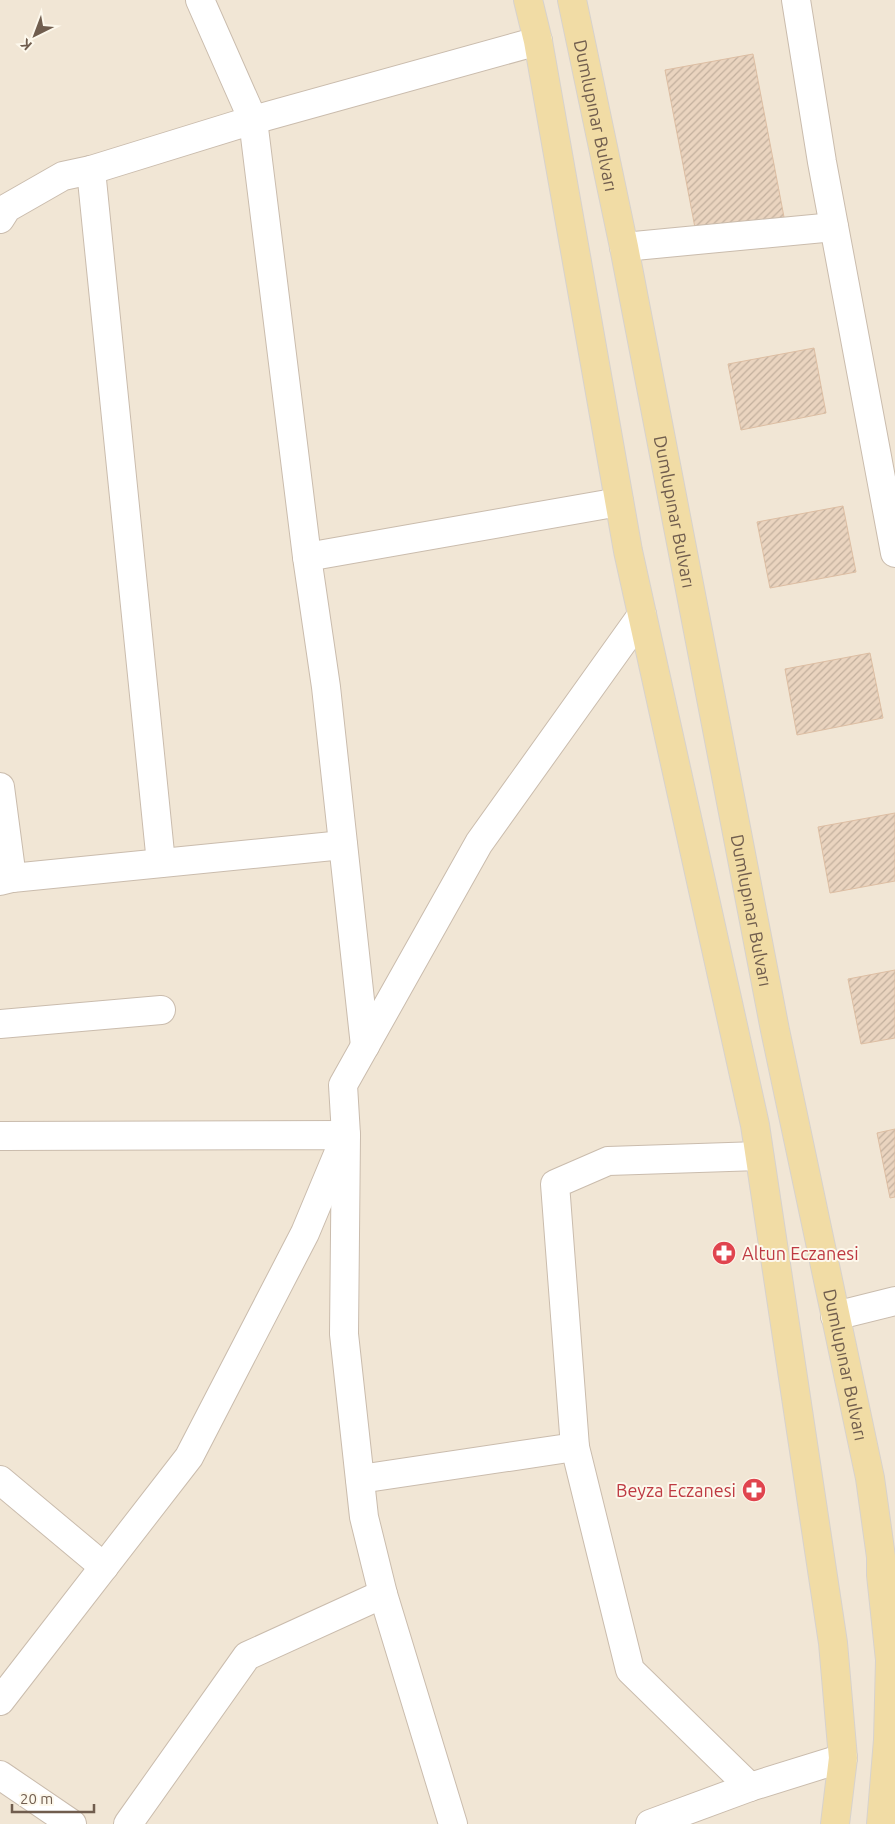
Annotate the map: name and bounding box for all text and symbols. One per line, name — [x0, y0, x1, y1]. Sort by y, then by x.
north arrow — [10, 10, 60, 60]
text: K — [17, 35, 35, 54]
street label: Dumlupınar Bulvarı — [571, 38, 622, 193]
street label: Dumlupınar Bulvarı — [651, 434, 700, 590]
street label: Dumlupınar Bulvarı — [727, 833, 776, 988]
pharmacy icon: Altun Eczanesi — [711, 1240, 737, 1266]
place label: Altun Eczanesi — [742, 1243, 859, 1263]
street label: Dumlupınar Bulvarı — [820, 1287, 872, 1442]
pharmacy icon: Beyza Eczanesi — [741, 1477, 767, 1503]
place label: Beyza Eczanesi — [616, 1480, 736, 1500]
scale bar — [12, 1782, 95, 1814]
text: 20 m — [20, 1790, 53, 1807]

